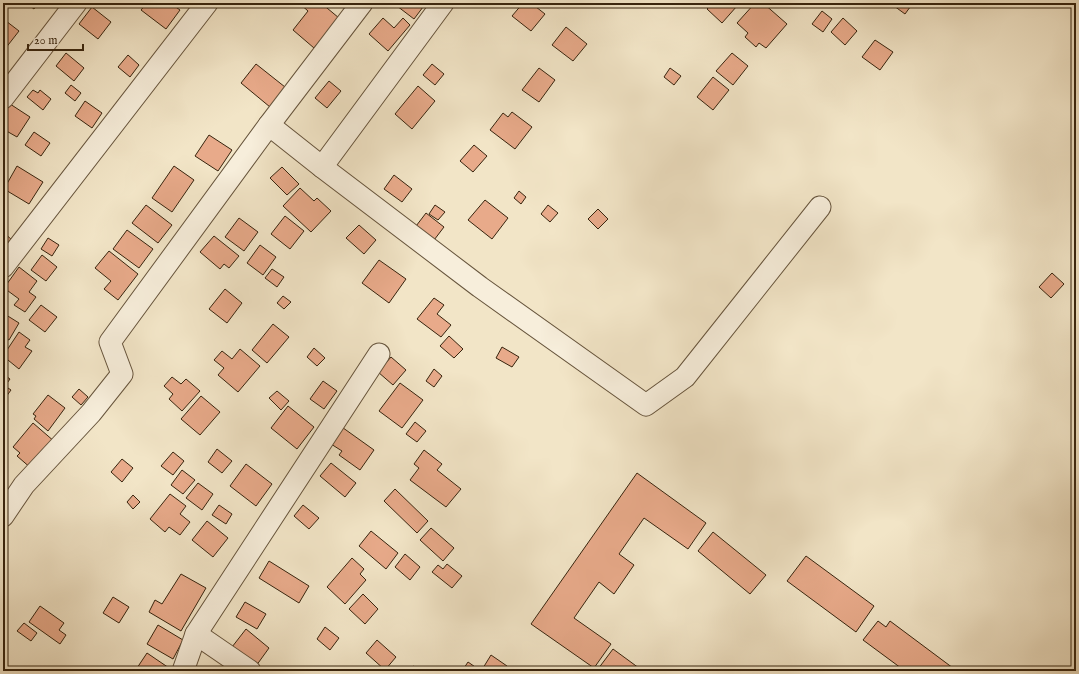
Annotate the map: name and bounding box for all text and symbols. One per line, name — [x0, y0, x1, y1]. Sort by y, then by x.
scale bar — [28, 26, 83, 52]
text: 20 m — [34, 33, 57, 48]

